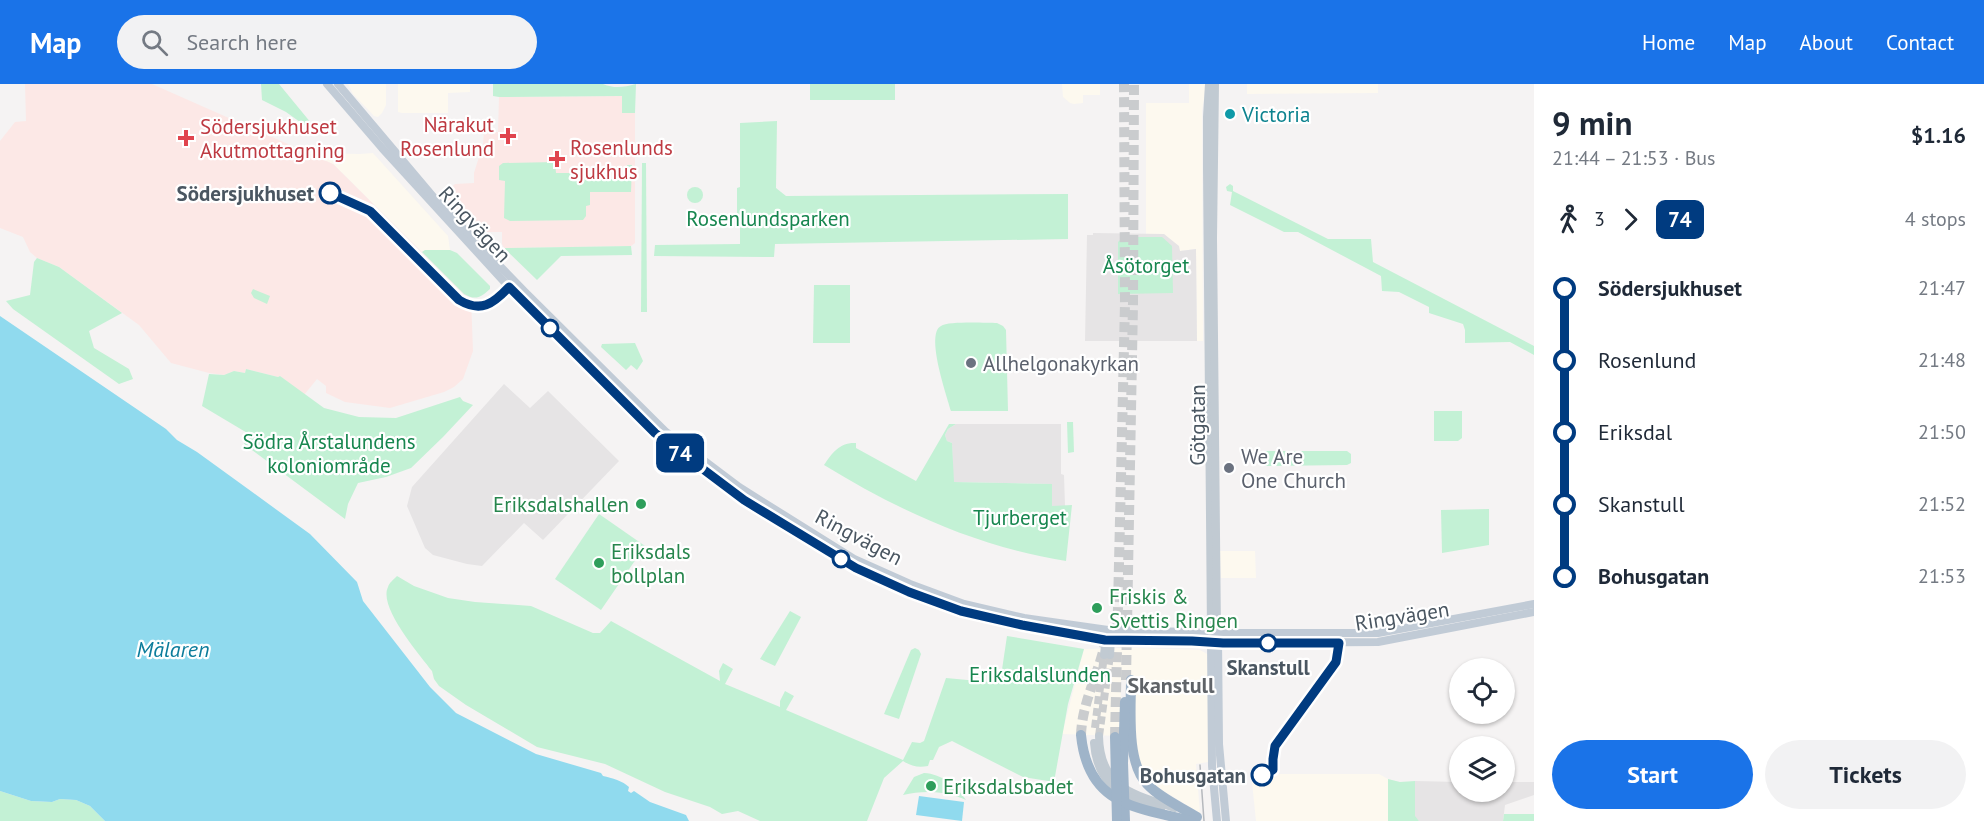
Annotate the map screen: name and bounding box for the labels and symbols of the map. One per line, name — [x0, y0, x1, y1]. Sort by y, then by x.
place label: Victoria — [1241, 101, 1310, 128]
marker: Victoria — [1223, 107, 1237, 121]
place label: Närakut Rosenlund — [400, 111, 494, 162]
place label: Södersjukhuset Akutmottagning — [200, 113, 345, 164]
marker: Närakut Rosenlund — [499, 127, 517, 145]
marker: Södersjukhuset Akutmottagning — [177, 129, 195, 147]
place label: Rosenlunds sjukhus — [570, 134, 673, 185]
marker: Rosenlunds sjukhus — [548, 150, 566, 168]
place label: Södersjukhuset — [177, 180, 315, 207]
street label: Ringvägen — [433, 180, 517, 268]
marker: Södersjukhuset — [319, 182, 341, 204]
park label: Rosenlundsparken — [686, 205, 850, 232]
park label: Åsötorget — [1103, 252, 1189, 279]
unlabelled marker — [541, 319, 559, 337]
place label: Allhelgonakyrkan — [983, 350, 1139, 377]
marker: Allhelgonakyrkan — [964, 356, 978, 370]
street label: Götgatan — [1184, 384, 1211, 466]
park label: Södra Årstalundens koloniområde — [242, 428, 416, 479]
line badge: 74 — [653, 434, 707, 472]
place label: We Are One Church — [1241, 443, 1346, 494]
marker: We Are One Church — [1222, 461, 1236, 475]
place label: Eriksdalshallen — [493, 491, 629, 518]
marker: Eriksdalshallen — [634, 497, 648, 511]
street label: Ringvägen — [811, 503, 907, 571]
park label: Tjurberget — [973, 504, 1067, 531]
place label: Eriksdals bollplan — [611, 538, 691, 589]
unlabelled marker — [832, 550, 850, 568]
marker: Eriksdals bollplan — [592, 556, 606, 570]
place label: Friskis & Svettis Ringen — [1109, 583, 1238, 634]
street label: Ringvägen — [1353, 595, 1451, 637]
marker: Friskis & Svettis Ringen — [1090, 601, 1104, 615]
marker: Skanstull — [1259, 634, 1277, 652]
water label: Mälaren — [137, 635, 209, 663]
place label: Skanstull — [1226, 654, 1310, 681]
park label: Eriksdalslunden — [969, 661, 1111, 688]
district label: Skanstull — [1127, 671, 1215, 699]
place label: Bohusgatan — [1140, 762, 1246, 789]
marker: Bohusgatan — [1251, 764, 1273, 786]
place label: Eriksdalsbadet — [943, 773, 1073, 800]
marker: Eriksdalsbadet — [924, 779, 938, 793]

